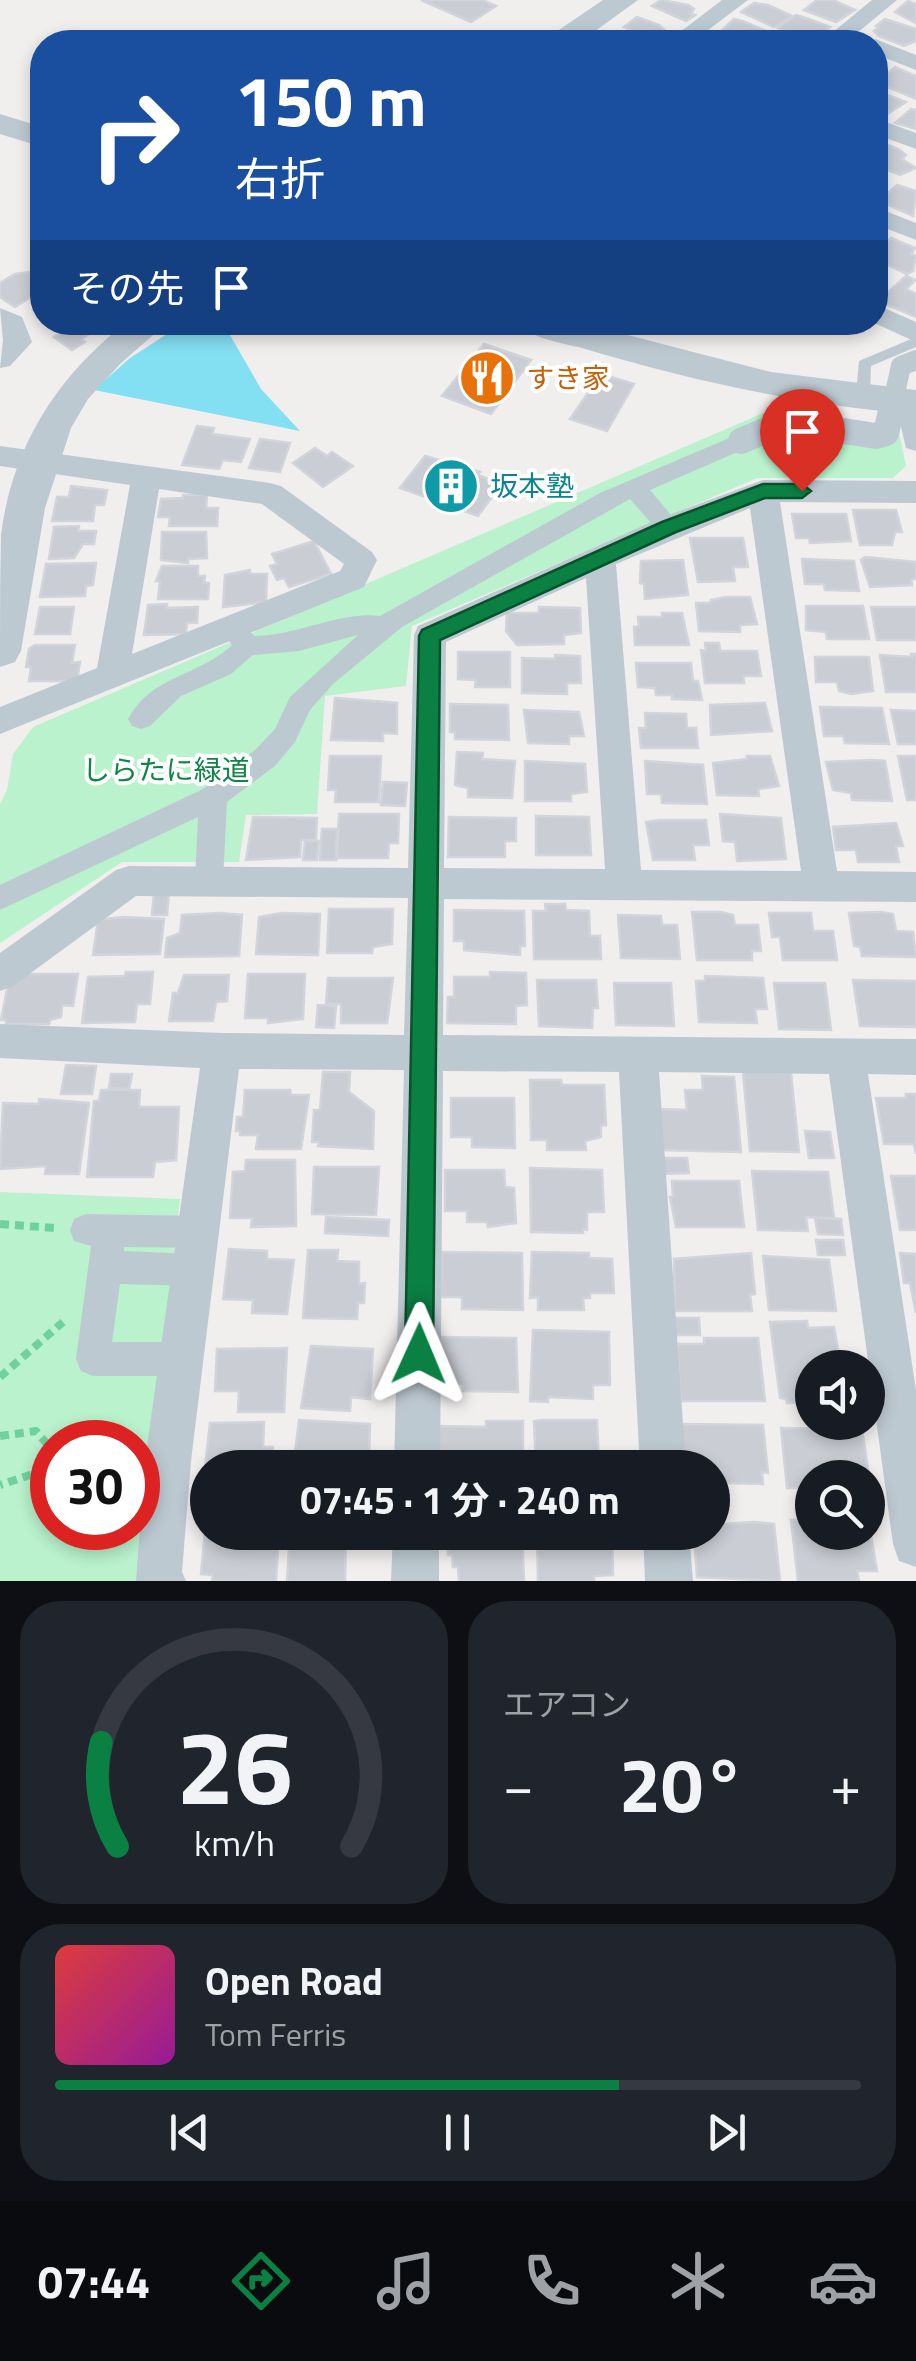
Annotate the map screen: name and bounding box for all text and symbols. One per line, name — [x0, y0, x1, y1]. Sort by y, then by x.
text: 150 m — [235, 47, 427, 153]
icon: right — [70, 70, 200, 200]
text: 右折 — [235, 144, 325, 212]
text: その先 — [70, 259, 184, 317]
icon: arrive — [204, 260, 259, 315]
restaurant icon: すき家 — [457, 348, 517, 408]
place label: すき家 — [526, 356, 610, 399]
pin — [760, 389, 845, 492]
icon: arrive — [775, 404, 830, 459]
building icon: 坂本塾 — [421, 456, 481, 516]
place label: 坂本塾 — [490, 464, 574, 507]
park label: しらたに緑道 — [82, 748, 250, 791]
position arrow — [367, 1302, 471, 1406]
map controls — [795, 1350, 885, 1550]
button: sound — [795, 1350, 885, 1440]
speed limit sign: 30 — [30, 1420, 160, 1550]
button: search — [795, 1460, 885, 1550]
text: 07:45 · 1 分 · 240 m — [300, 1471, 620, 1529]
text: エアコン — [503, 1680, 631, 1728]
text: 26 — [176, 1686, 292, 1844]
text: 20° — [619, 1727, 745, 1841]
text: − — [503, 1743, 534, 1826]
text: + — [830, 1743, 861, 1826]
text: km/h — [194, 1815, 274, 1870]
text: Open Road — [205, 1952, 383, 2010]
text: Tom Ferris — [205, 2010, 346, 2058]
icon: previous — [162, 2105, 217, 2160]
icon: pause — [430, 2105, 485, 2160]
icon: next — [699, 2105, 754, 2160]
icon: directions — [226, 2246, 296, 2316]
icon: music — [371, 2246, 441, 2316]
icon: phone — [517, 2246, 587, 2316]
icon: climate — [663, 2246, 733, 2316]
icon: car — [808, 2246, 878, 2316]
text: 07:44 — [38, 2247, 150, 2315]

